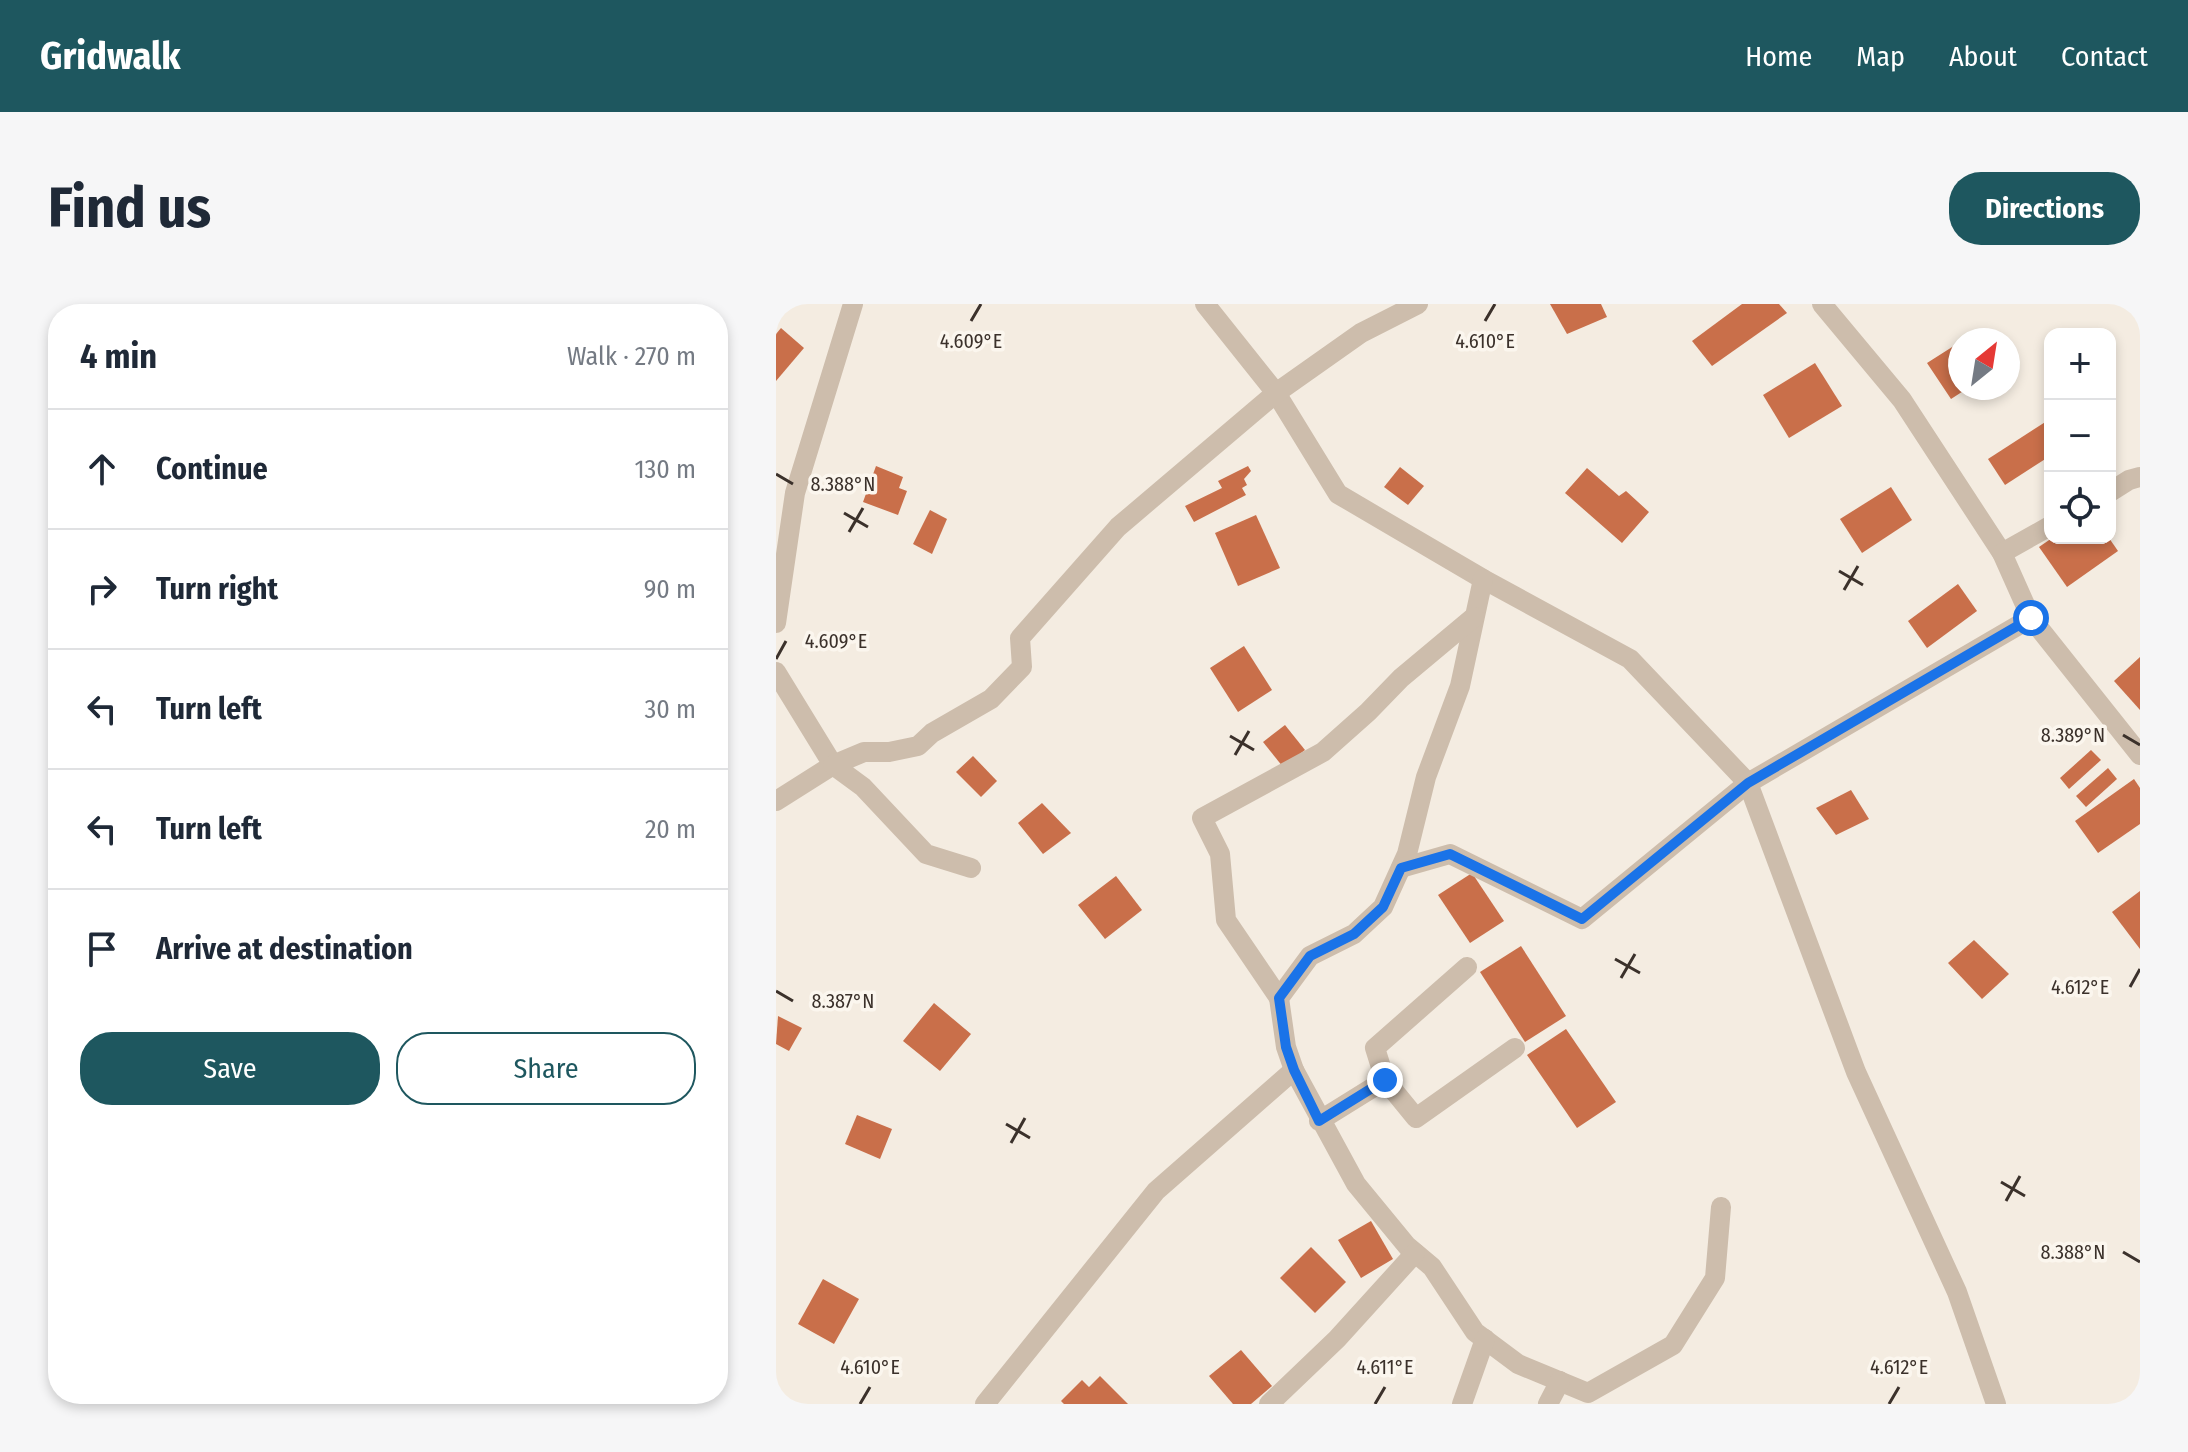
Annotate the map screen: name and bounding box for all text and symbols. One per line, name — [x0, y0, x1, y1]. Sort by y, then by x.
text: Gridwalk — [40, 33, 181, 79]
text: Home — [1745, 40, 1812, 73]
text: Map — [1856, 40, 1905, 73]
text: About — [1949, 40, 2017, 73]
text: Contact — [2061, 40, 2148, 73]
button: Directions — [1949, 172, 2140, 245]
text: Find us — [48, 175, 211, 242]
north arrow — [1948, 328, 2020, 400]
map controls — [2044, 328, 2116, 544]
button: + — [2044, 328, 2116, 400]
text: 4.609°E — [940, 329, 1002, 353]
text: 4.610°E — [1455, 329, 1515, 353]
text: 4 min — [80, 336, 157, 377]
text: Walk · 270 m — [567, 341, 696, 372]
button: − — [2044, 400, 2116, 472]
icon: ahead — [80, 447, 124, 491]
text: Continue — [156, 451, 268, 487]
text: 130 m — [634, 454, 696, 485]
text: 8.388°N — [811, 472, 875, 496]
button: locate — [2044, 472, 2116, 544]
icon: right — [80, 567, 124, 611]
text: Turn right — [156, 571, 278, 607]
text: 90 m — [644, 574, 696, 605]
route start — [2013, 600, 2049, 636]
text: 4.609°E — [805, 629, 867, 653]
icon: left — [80, 687, 124, 731]
text: Turn left — [156, 691, 262, 727]
text: 30 m — [645, 694, 696, 725]
text: 8.389°N — [2041, 723, 2105, 747]
icon: left — [80, 807, 124, 851]
text: Turn left — [156, 811, 262, 847]
text: 20 m — [645, 814, 696, 845]
icon: arrive — [80, 927, 124, 971]
text: Arrive at destination — [156, 931, 413, 967]
text: 4.612°E — [2051, 975, 2109, 999]
text: 8.387°N — [812, 989, 875, 1013]
button: Save — [80, 1032, 380, 1105]
button: Share — [396, 1032, 696, 1105]
route end — [1367, 1062, 1403, 1098]
text: 8.388°N — [2041, 1240, 2105, 1264]
text: 4.610°E — [840, 1355, 900, 1379]
text: 4.611°E — [1357, 1355, 1413, 1379]
text: 4.612°E — [1870, 1355, 1928, 1379]

